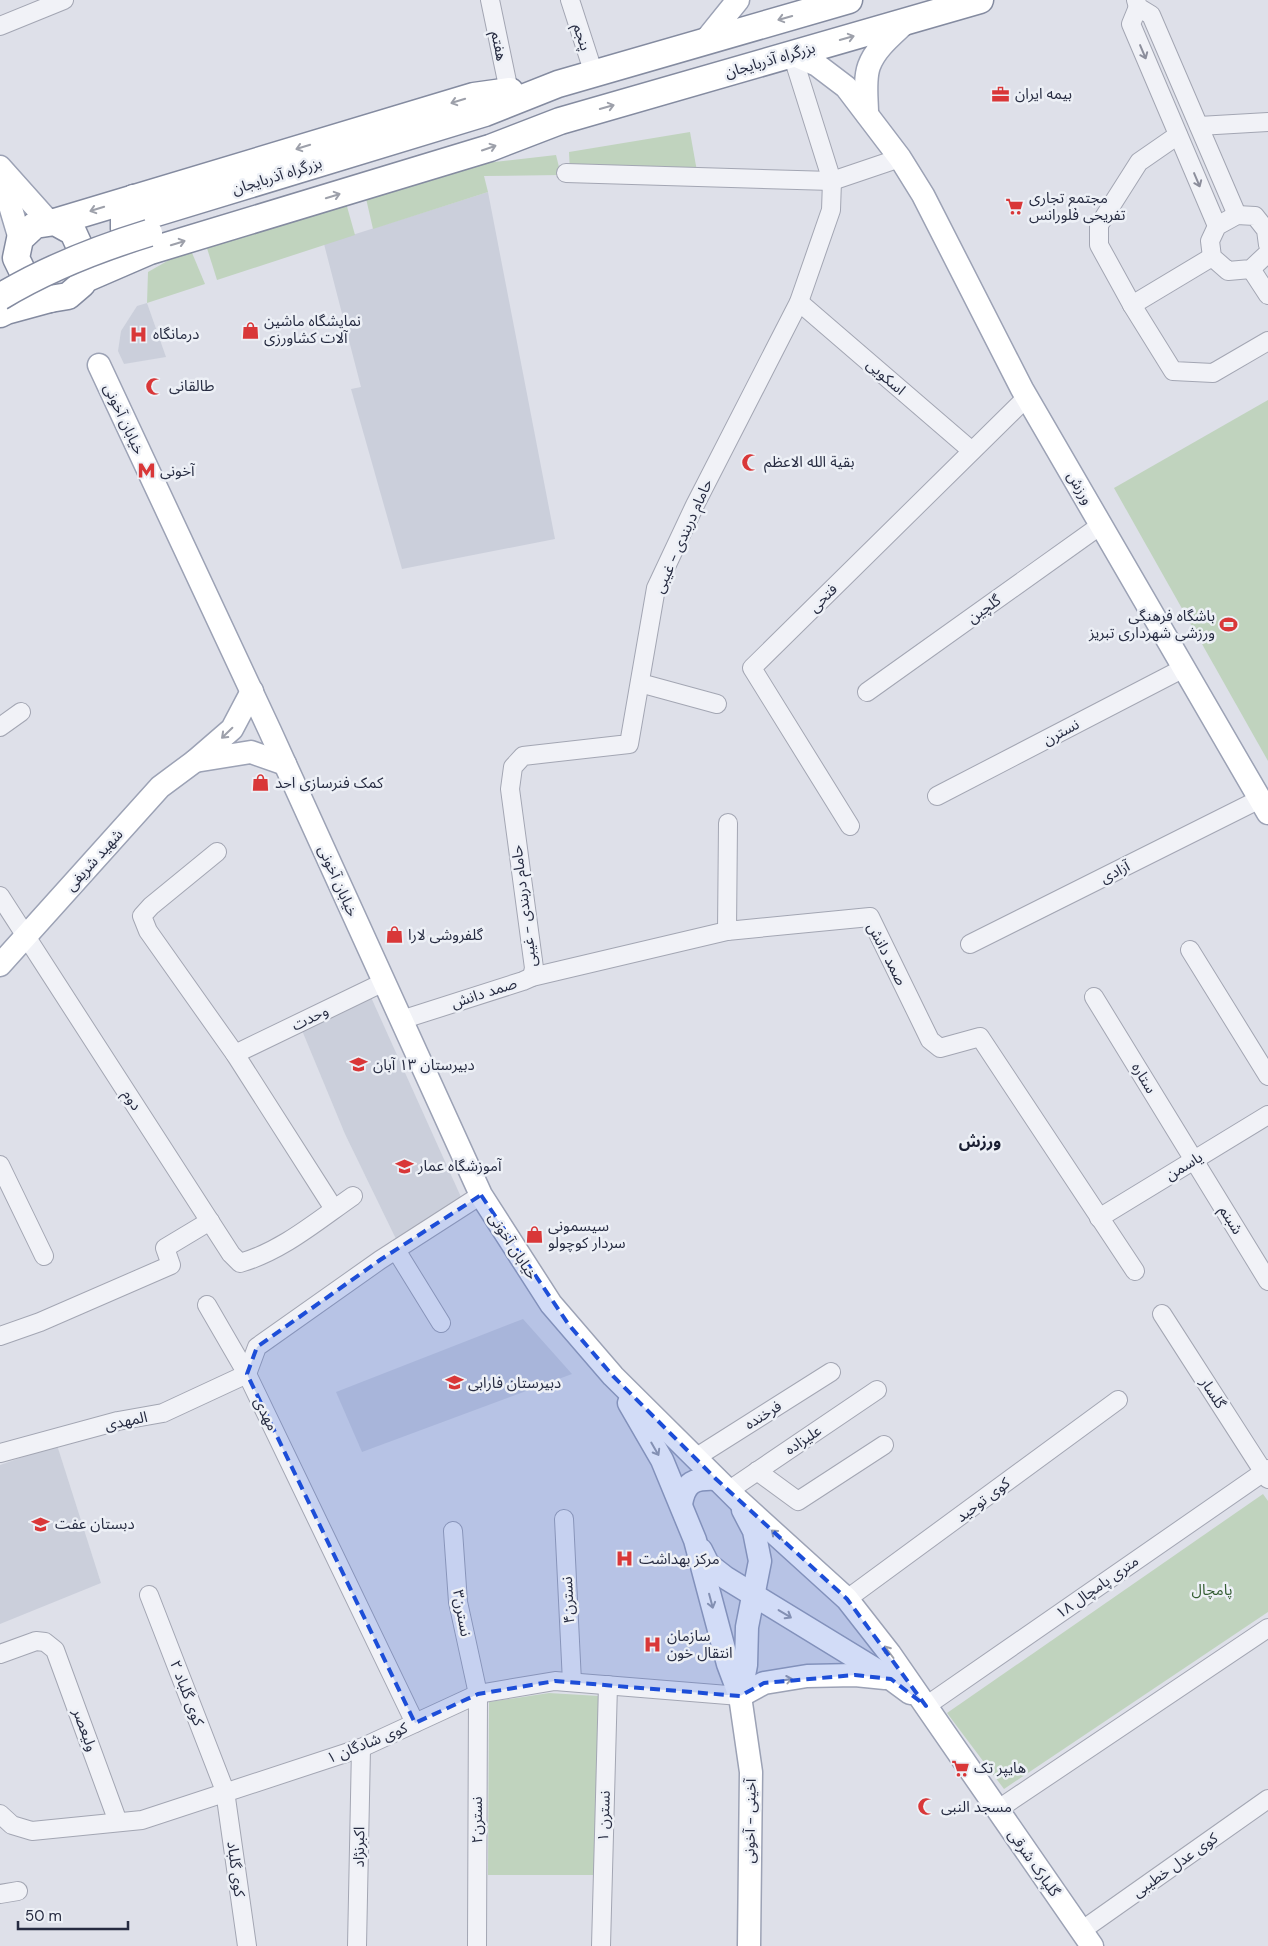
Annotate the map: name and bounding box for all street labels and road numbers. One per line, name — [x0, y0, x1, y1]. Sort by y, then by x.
street label: پنجم — [567, 21, 596, 54]
street label: هفتم — [485, 29, 512, 63]
street label: بزرگراه آذربایجان — [723, 38, 817, 82]
street label: بزرگراه آذربایجان — [230, 153, 324, 199]
street label: اسکویی — [862, 355, 910, 399]
street label: خیابان آخونی — [99, 380, 149, 458]
street label: ورزش — [1062, 468, 1098, 508]
street label: حامام دربندی - غیبی — [649, 476, 718, 597]
street label: فتحی — [804, 579, 842, 617]
street label: گلچین — [963, 590, 1005, 628]
street label: نسترن — [1039, 714, 1083, 750]
street label: شهید شریفی — [61, 824, 127, 895]
street label: خیابان آخونی — [313, 842, 363, 920]
street label: حامام دربندی - غیبی — [507, 844, 542, 968]
street label: آزادی — [1097, 856, 1134, 888]
street label: صمد دانش — [863, 919, 911, 989]
street label: صمد دانش — [449, 973, 519, 1013]
street label: وحدت — [288, 1001, 332, 1035]
street label: ستاره — [1127, 1059, 1161, 1097]
street label: دوم — [117, 1086, 146, 1115]
street label: یاسمن — [1162, 1147, 1206, 1185]
street label: شبنم — [1214, 1202, 1248, 1239]
street label: خیابان آخونی — [484, 1209, 542, 1283]
street label: گلسار — [1195, 1373, 1231, 1413]
street label: مهدی — [249, 1394, 283, 1434]
street label: فرخنده — [741, 1396, 786, 1434]
street label: المهدی — [103, 1407, 149, 1435]
street label: علیزاده — [781, 1420, 826, 1459]
street label: کوی توحید — [952, 1473, 1015, 1527]
street label: ۱۸ متری پامچال — [1052, 1551, 1143, 1623]
street label: نسترن۴ — [557, 1576, 579, 1624]
street label: نسترن۳ — [448, 1588, 476, 1638]
street label: کوی گلباد ۲ — [165, 1657, 209, 1729]
street label: ولیعصر — [68, 1705, 102, 1754]
street label: کوی شادگان ۱ — [324, 1717, 411, 1768]
street label: آخینی - آخونی — [739, 1778, 761, 1864]
street label: نسترن ۱ — [593, 1790, 615, 1842]
street label: نسترن۲ — [467, 1796, 487, 1844]
street label: گلپارک شرقی — [1003, 1825, 1065, 1901]
street label: اکبرنژاد — [349, 1826, 369, 1868]
street label: کوی عدل خطیبی — [1128, 1828, 1222, 1902]
street label: کوی گلباد — [222, 1840, 250, 1899]

